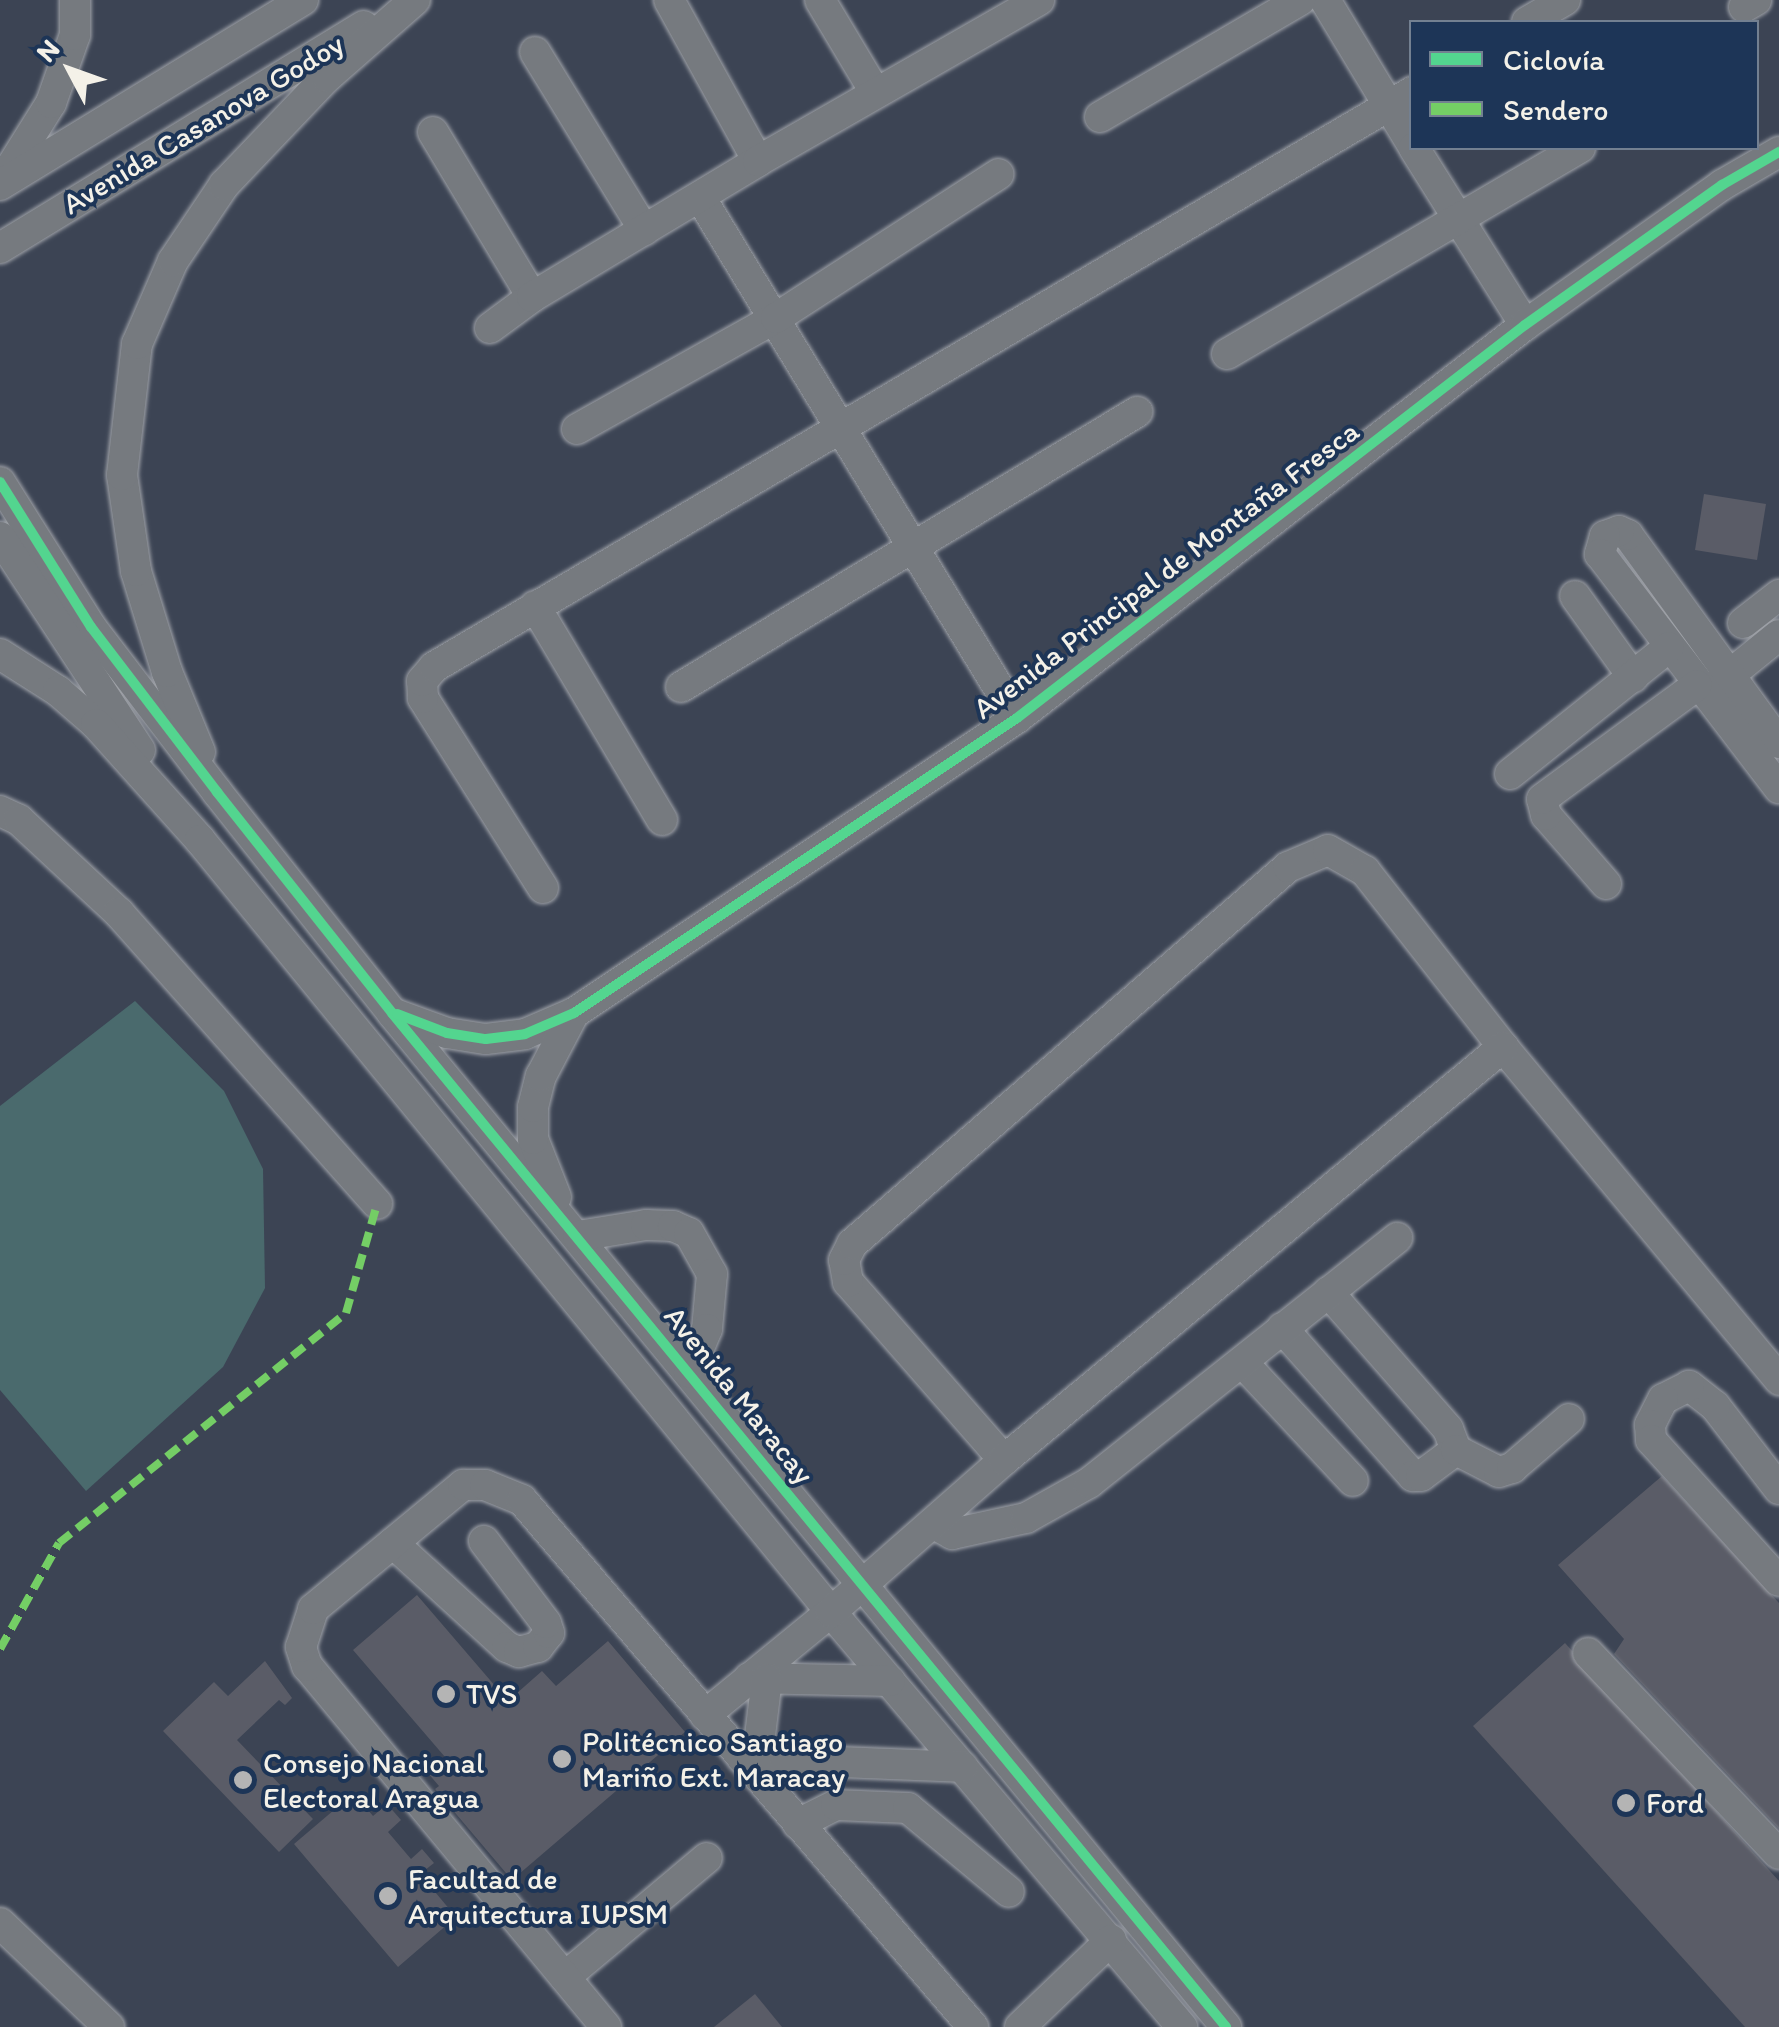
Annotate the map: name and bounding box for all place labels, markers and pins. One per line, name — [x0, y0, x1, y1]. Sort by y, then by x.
place label: TVS — [466, 1676, 517, 1712]
marker: TVS — [435, 1683, 457, 1705]
place label: Politécnico Santiago Mariño Ext. Maracay — [582, 1724, 845, 1794]
place label: Consejo Nacional Electoral Aragua — [263, 1745, 485, 1816]
marker: Politécnico Santiago Mariño Ext. Maracay — [551, 1748, 573, 1770]
marker: Consejo Nacional Electoral Aragua — [232, 1769, 254, 1791]
place label: Ford — [1646, 1785, 1704, 1821]
marker: Ford — [1615, 1792, 1637, 1814]
place label: Facultad de Arquitectura IUPSM — [408, 1861, 668, 1932]
marker: Facultad de Arquitectura IUPSM — [377, 1885, 399, 1907]

